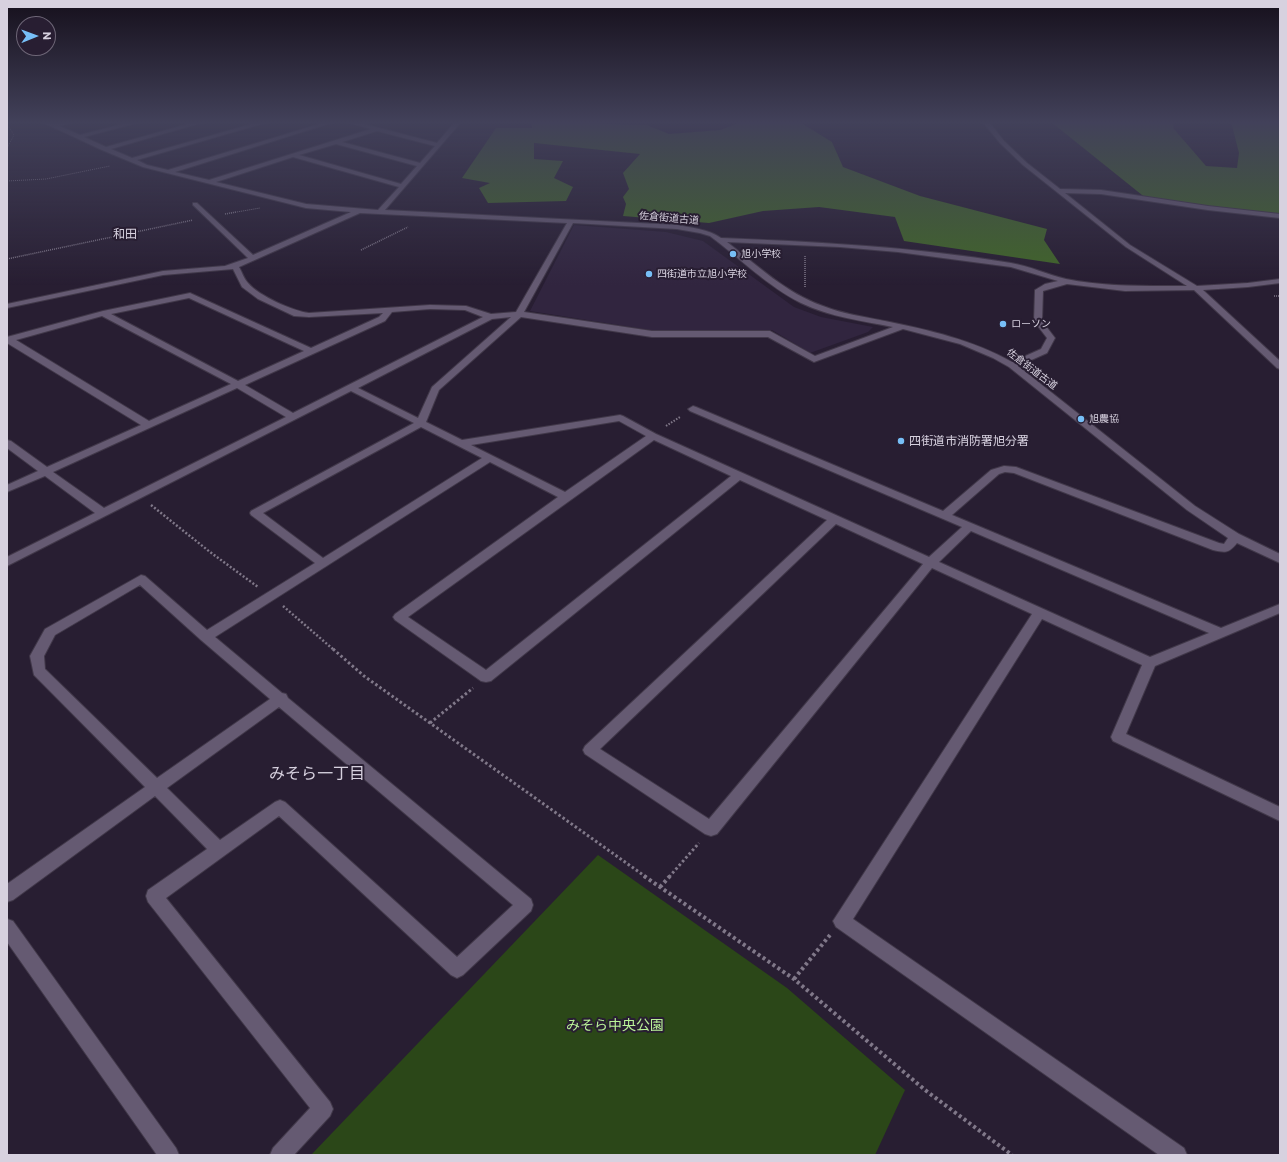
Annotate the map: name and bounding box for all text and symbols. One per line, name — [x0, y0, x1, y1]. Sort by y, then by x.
north arrow — [16, 16, 56, 56]
text: N — [41, 32, 54, 40]
street label: 佐倉街道古道 — [639, 209, 699, 227]
district label: 和田 — [113, 227, 137, 241]
place label: 旭小学校 — [741, 248, 781, 260]
marker: 旭小学校 — [728, 249, 738, 259]
place label: 四街道市立旭小学校 — [657, 268, 747, 280]
marker: 四街道市立旭小学校 — [644, 269, 654, 279]
place label: ローソン — [1011, 318, 1051, 330]
marker: ローソン — [998, 319, 1008, 329]
street label: 佐倉街道古道 — [1004, 346, 1060, 392]
place label: 旭農協 — [1089, 413, 1119, 425]
marker: 旭農協 — [1076, 414, 1086, 424]
place label: 四街道市消防署旭分署 — [909, 434, 1029, 448]
marker: 四街道市消防署旭分署 — [896, 436, 906, 446]
district label: みそら一丁目 — [269, 764, 365, 784]
park label: みそら中央公園 — [566, 1017, 664, 1033]

